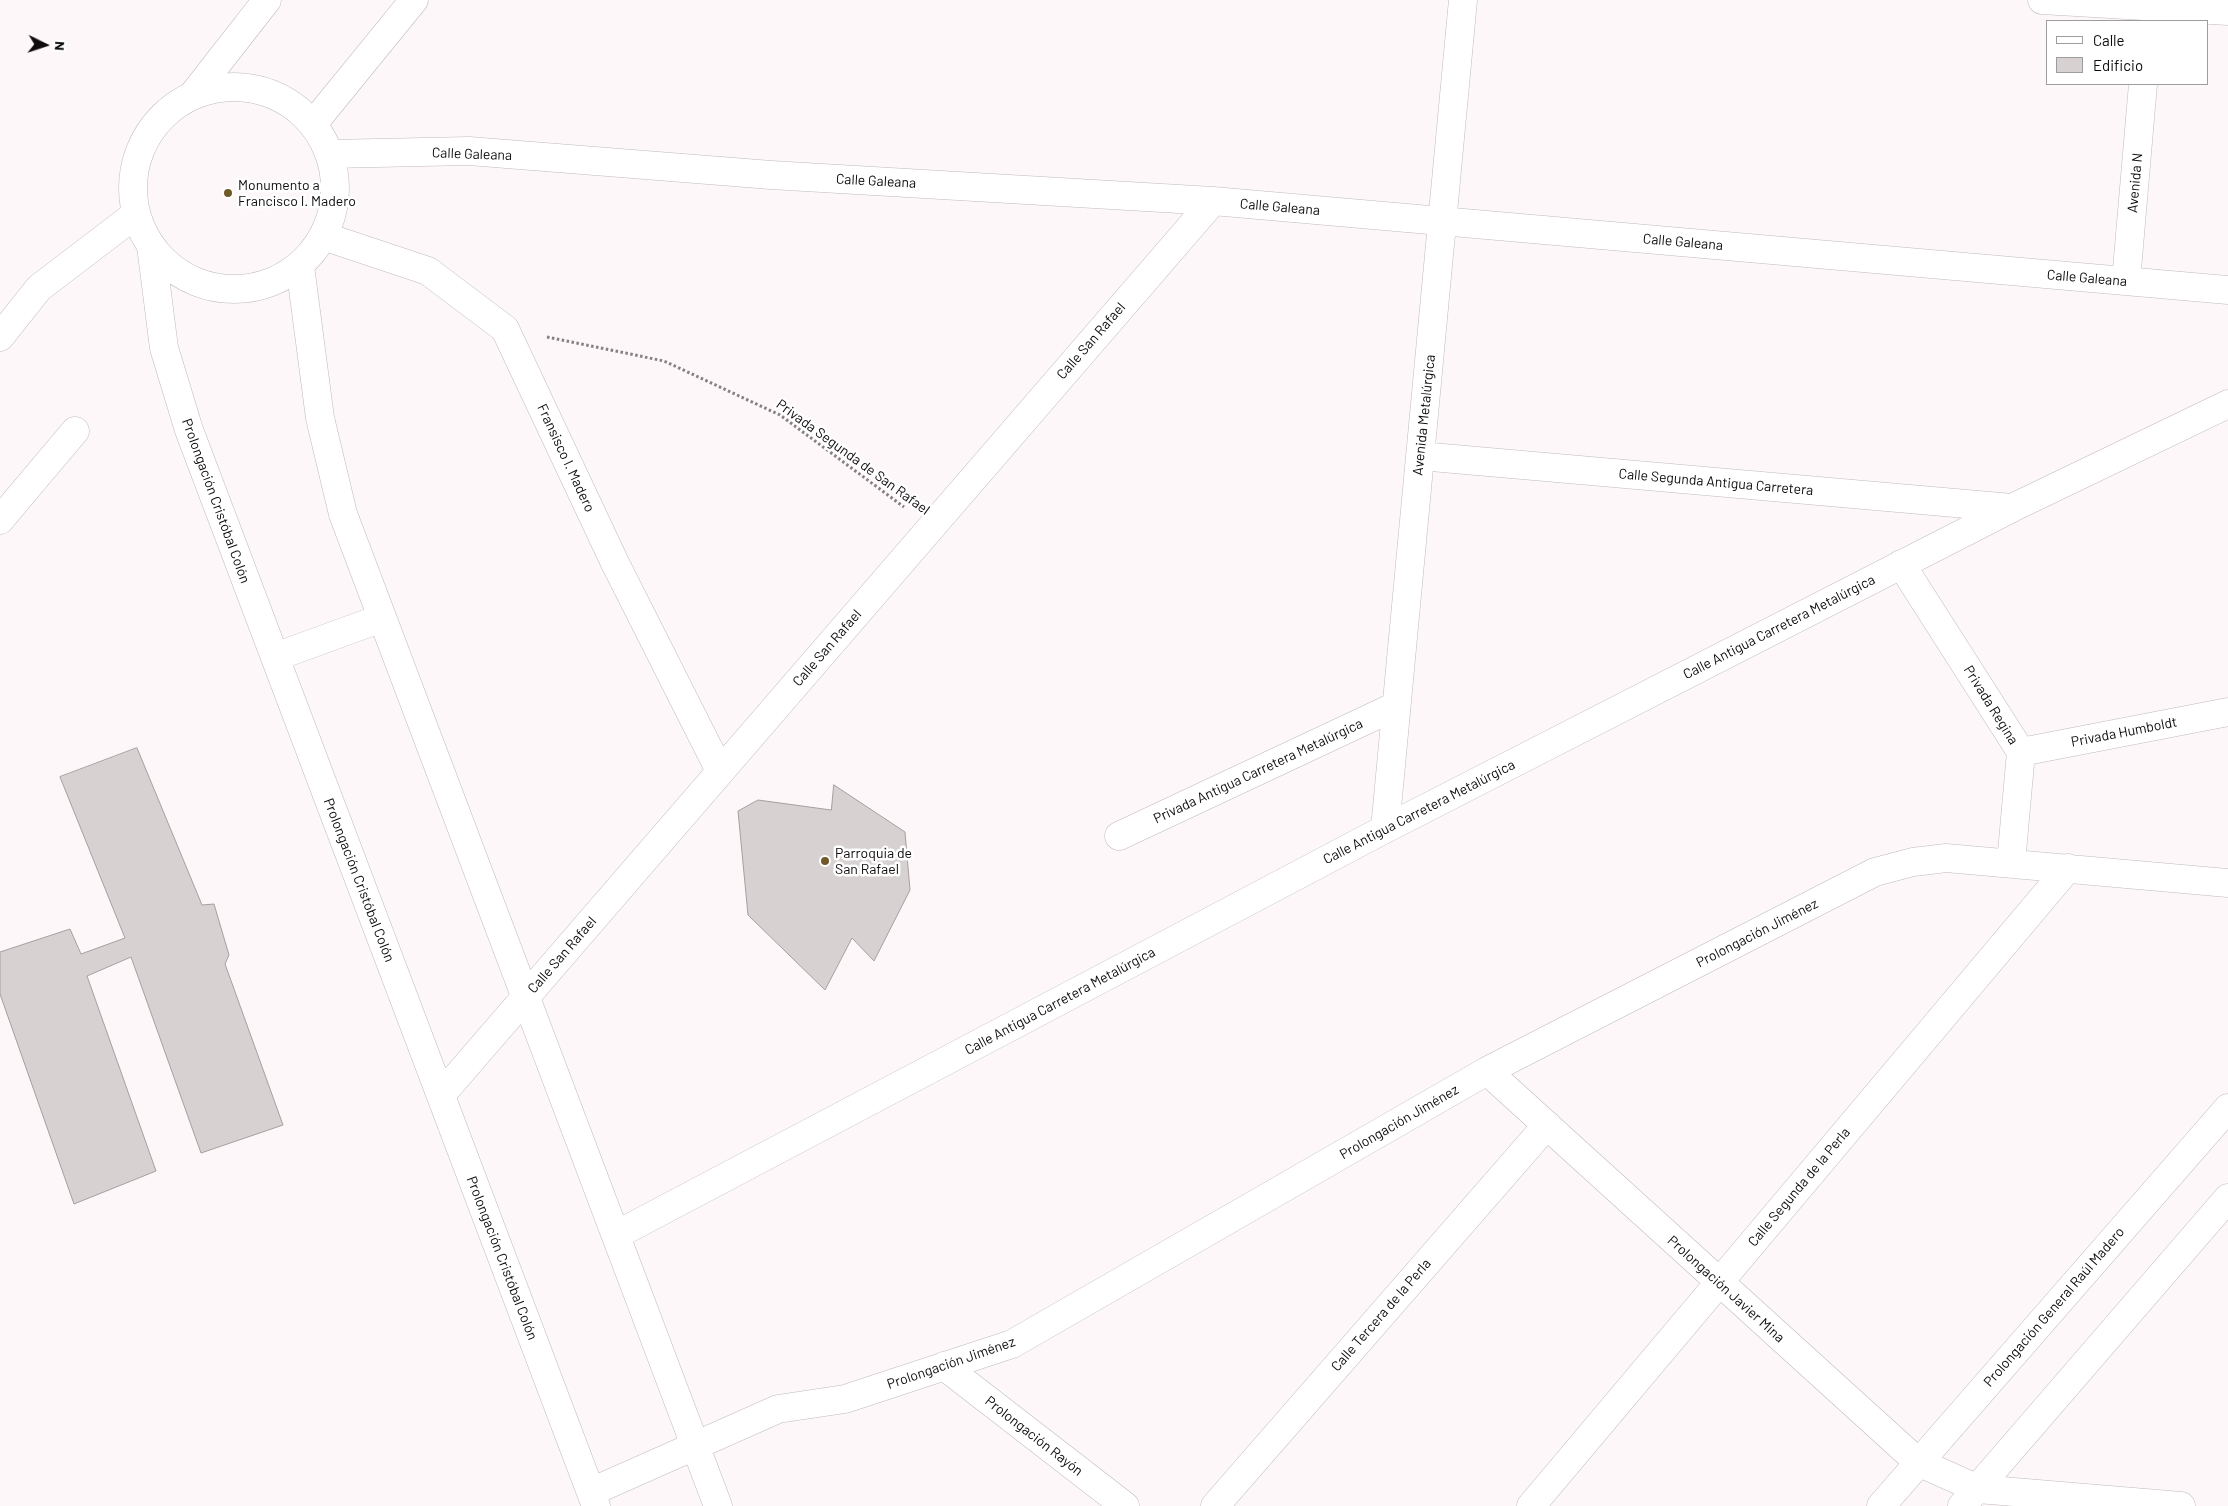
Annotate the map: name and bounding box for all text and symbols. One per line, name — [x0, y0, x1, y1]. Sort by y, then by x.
north arrow — [20, 20, 70, 70]
legend — [2046, 20, 2208, 85]
text: Calle — [2093, 31, 2125, 49]
text: N — [52, 41, 69, 51]
text: Edificio — [2093, 56, 2143, 74]
street label: Calle Galeana — [432, 144, 512, 164]
street label: Avenida N — [2124, 152, 2146, 214]
street label: Calle Galeana — [835, 171, 917, 191]
place label: Monumento a Francisco I. Madero — [238, 177, 356, 210]
marker: Monumento a Francisco I. Madero — [222, 187, 234, 199]
street label: Calle Galeana — [1239, 195, 1321, 219]
street label: Calle Galeana — [1642, 230, 1724, 254]
street label: Calle Galeana — [2046, 266, 2128, 290]
street label: Calle San Rafael — [1053, 299, 1129, 383]
street label: Avenida Metalúrgica — [1409, 354, 1439, 476]
street label: Privada Segunda de San Rafael — [773, 396, 933, 518]
street label: Fransisco I. Madero — [534, 401, 598, 515]
street label: Prolongación Cristóbal Colón — [178, 416, 254, 586]
street label: Calle Segunda Antigua Carretera — [1618, 465, 1814, 499]
street label: Calle Antigua Carretera Metalúrgica — [1680, 571, 1878, 683]
street label: Calle San Rafael — [789, 606, 865, 690]
street label: Privada Regina — [1960, 662, 2022, 748]
street label: Privada Humboldt — [2070, 713, 2178, 751]
street label: Privada Antigua Carretera Metalúrgica — [1151, 715, 1365, 827]
street label: Calle Antigua Carretera Metalúrgica — [1320, 756, 1518, 868]
street label: Prolongación Cristóbal Colón — [320, 796, 398, 964]
place label: Parroquia de San Rafael — [835, 845, 912, 878]
marker: Parroquia de San Rafael — [819, 855, 831, 867]
street label: Prolongación Jiménez — [1693, 895, 1821, 971]
street label: Calle San Rafael — [524, 913, 600, 997]
street label: Calle Antigua Carretera Metalúrgica — [962, 944, 1158, 1058]
street label: Prolongación Jiménez — [1337, 1081, 1461, 1163]
street label: Calle Segunda de la Perla — [1744, 1124, 1854, 1250]
street label: Prolongación Cristóbal Colón — [463, 1174, 541, 1342]
street label: Prolongación General Raúl Madero — [1980, 1224, 2128, 1390]
street label: Prolongación Javier Mina — [1664, 1232, 1788, 1346]
street label: Calle Tercera de la Perla — [1328, 1255, 1434, 1375]
street label: Prolongación Jiménez — [885, 1333, 1017, 1393]
street label: Prolongación Rayón — [982, 1393, 1086, 1479]

